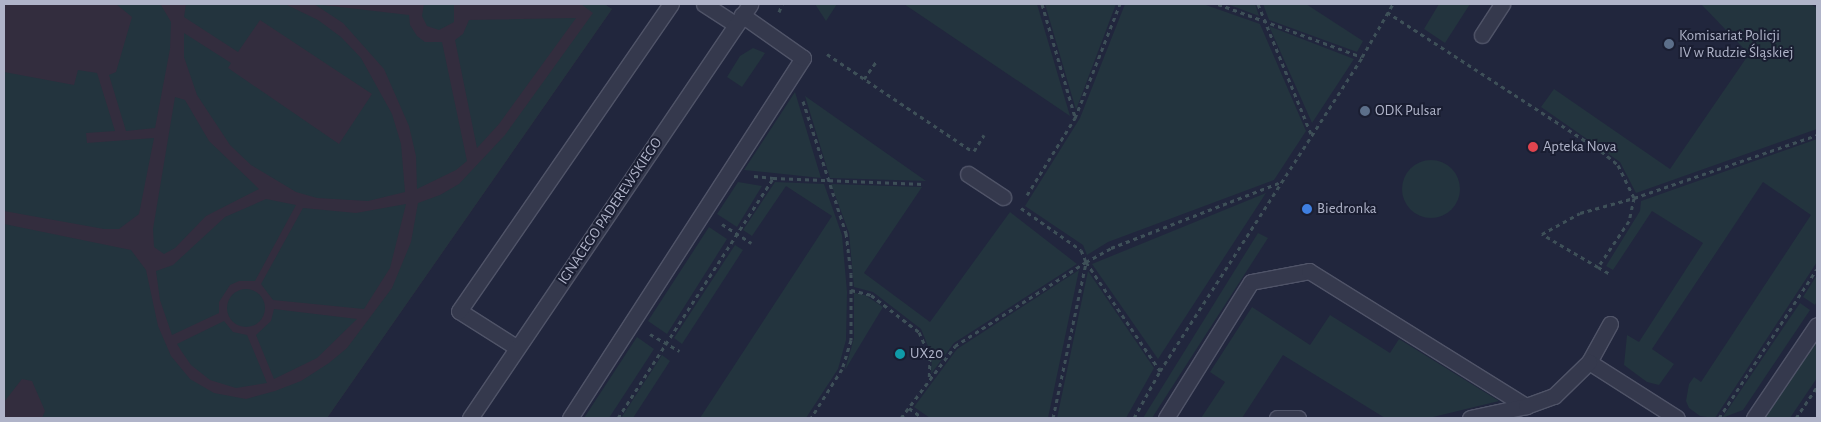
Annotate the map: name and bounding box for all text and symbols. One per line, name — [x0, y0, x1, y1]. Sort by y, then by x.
place label: Komisariat Policji IV w Rudzie Śląskiej — [1679, 26, 1793, 61]
marker: Komisariat Policji IV w Rudzie Śląskiej — [1663, 38, 1675, 50]
place label: ODK Pulsar — [1375, 102, 1441, 120]
marker: ODK Pulsar — [1359, 105, 1371, 117]
street label: IGNACEGO PADEREWSKIEGO — [554, 134, 666, 288]
place label: Apteka Nova — [1543, 138, 1617, 156]
marker: Apteka Nova — [1527, 141, 1539, 153]
place label: Biedronka — [1317, 200, 1377, 218]
marker: Biedronka — [1301, 203, 1313, 215]
place label: UX20 — [910, 345, 943, 363]
marker: UX20 — [894, 348, 906, 360]

